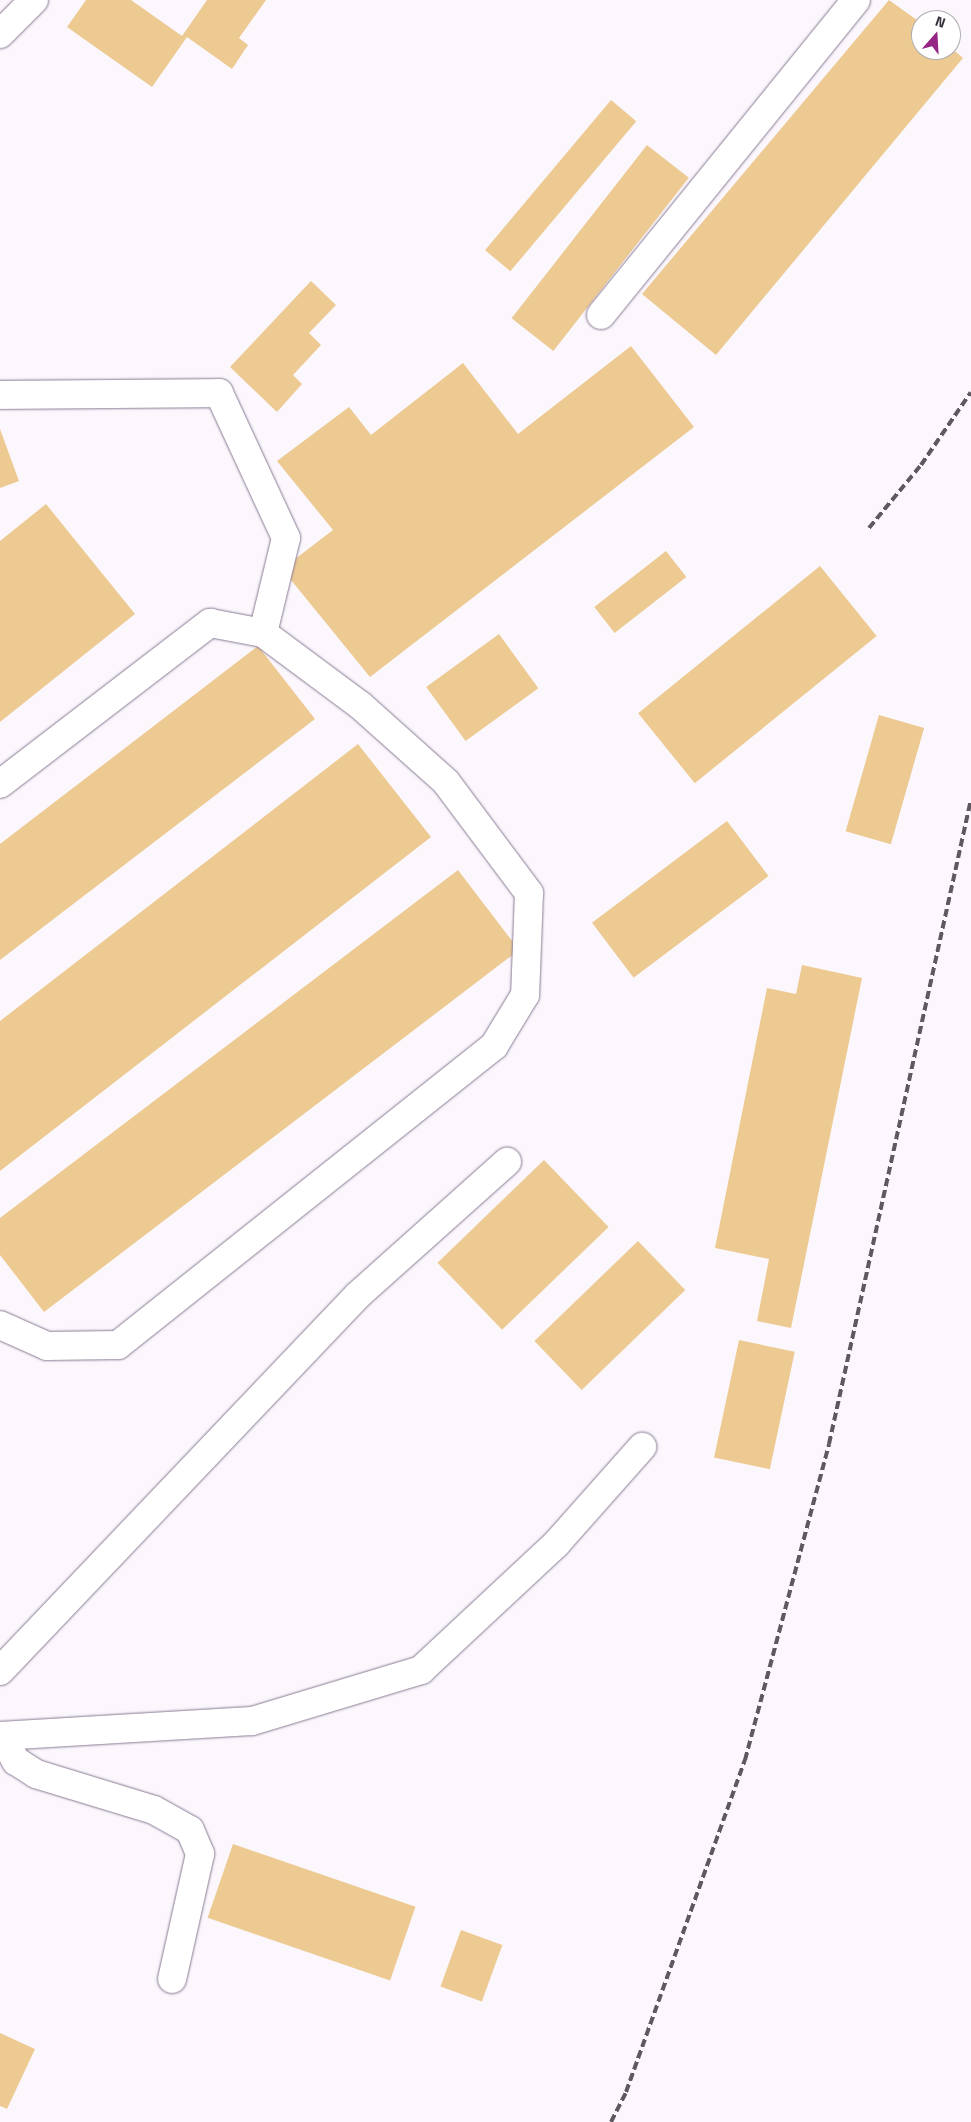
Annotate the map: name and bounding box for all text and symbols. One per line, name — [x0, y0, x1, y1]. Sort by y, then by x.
north arrow — [911, 10, 961, 60]
text: N — [933, 10, 949, 33]

